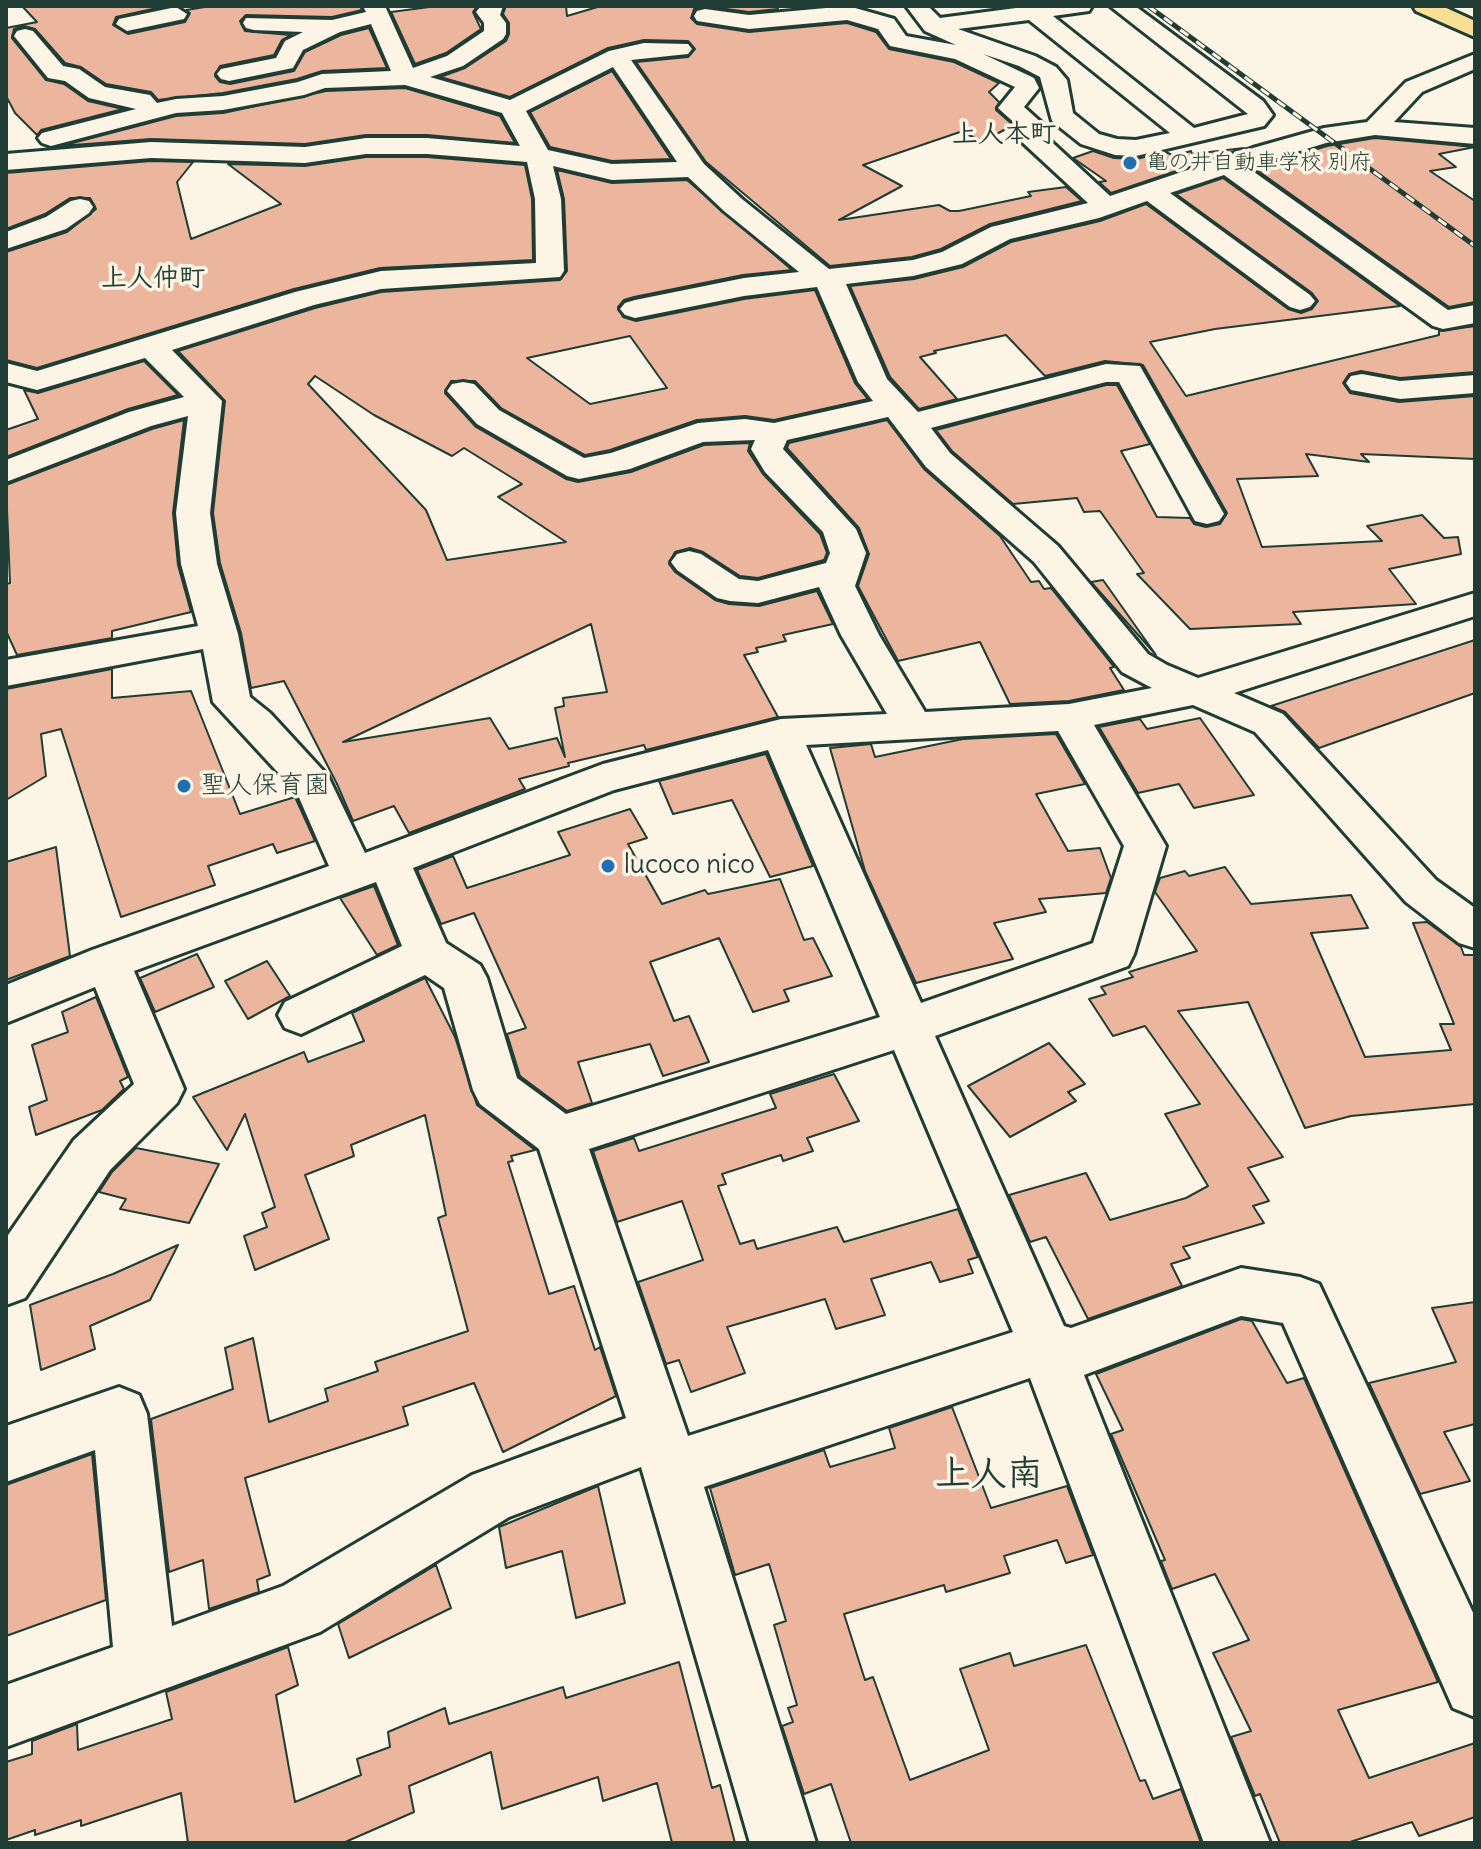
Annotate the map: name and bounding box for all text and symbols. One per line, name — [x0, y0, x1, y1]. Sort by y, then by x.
district label: 上人本町 — [952, 119, 1056, 151]
place label: 亀の井自動車学校 別府 — [1146, 150, 1371, 176]
marker: 亀の井自動車学校 別府 — [1121, 154, 1139, 172]
district label: 上人仲町 — [101, 263, 205, 295]
place label: 聖人保育園 — [200, 770, 330, 802]
marker: 聖人保育園 — [175, 777, 193, 795]
place label: lucoco nico — [624, 850, 755, 882]
marker: lucoco nico — [599, 857, 617, 875]
district label: 上人南 — [935, 1453, 1043, 1497]

